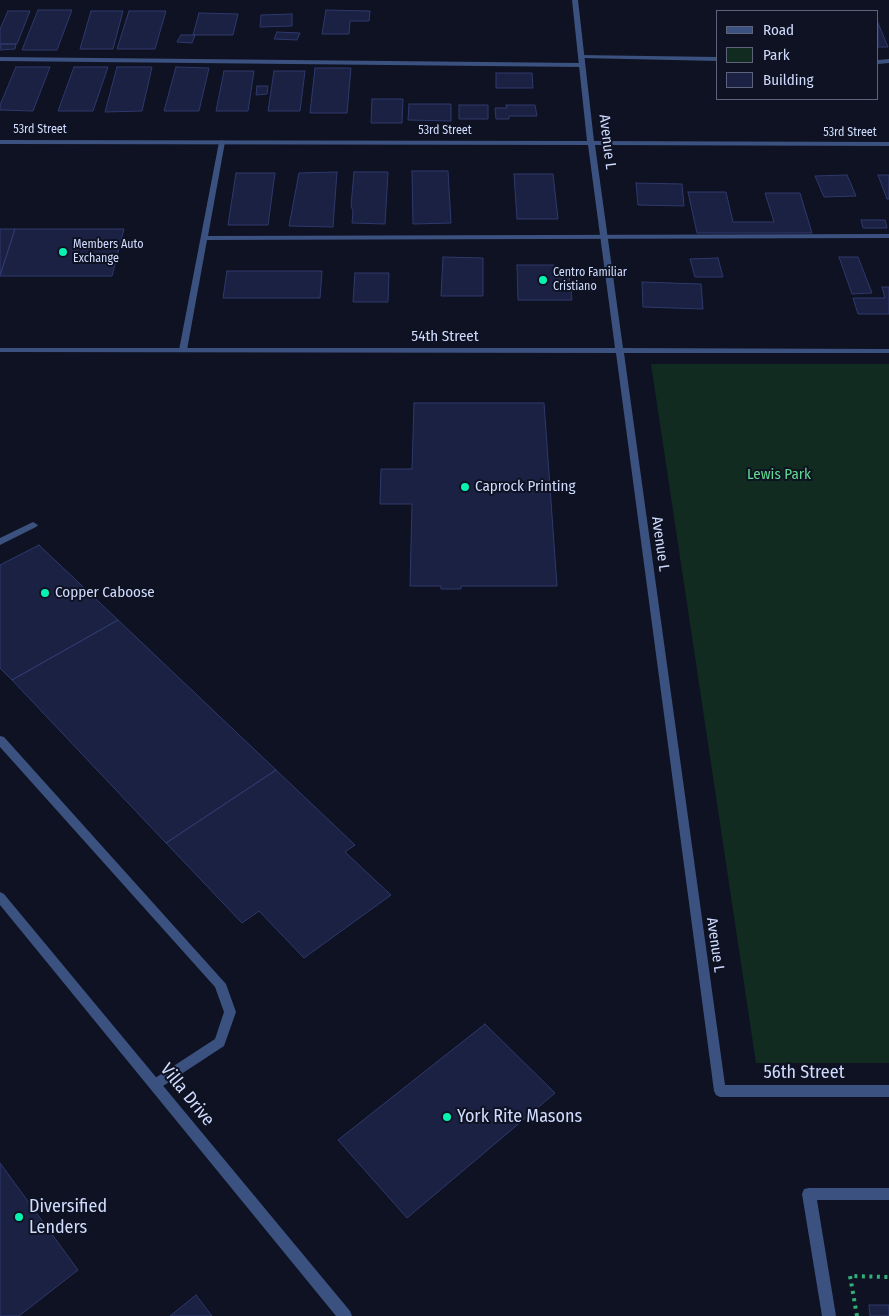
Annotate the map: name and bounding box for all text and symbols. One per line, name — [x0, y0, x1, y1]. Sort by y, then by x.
legend — [716, 10, 879, 100]
text: Road — [763, 21, 794, 39]
text: Park — [763, 46, 790, 64]
text: Building — [763, 71, 814, 89]
street label: Avenue L — [595, 113, 619, 171]
street label: 53rd Street — [13, 123, 67, 137]
street label: 53rd Street — [418, 124, 472, 138]
street label: 53rd Street — [823, 126, 877, 140]
place label: Members Auto Exchange — [73, 238, 144, 266]
marker: Members Auto Exchange — [57, 246, 69, 258]
place label: Centro Familiar Cristiano — [553, 266, 627, 294]
marker: Centro Familiar Cristiano — [537, 274, 549, 286]
street label: 54th Street — [411, 328, 479, 346]
park label: Lewis Park — [747, 466, 811, 484]
place label: Caprock Printing — [475, 478, 576, 496]
marker: Caprock Printing — [459, 481, 471, 493]
street label: Avenue L — [647, 515, 673, 573]
place label: Copper Caboose — [55, 584, 155, 602]
marker: Copper Caboose — [39, 587, 51, 599]
street label: Avenue L — [702, 916, 728, 974]
street label: Villa Drive — [155, 1059, 219, 1131]
street label: 56th Street — [763, 1062, 845, 1084]
place label: York Rite Masons — [457, 1106, 582, 1128]
marker: York Rite Masons — [441, 1111, 453, 1123]
place label: Diversified Lenders — [29, 1196, 107, 1238]
marker: Diversified Lenders — [13, 1211, 25, 1223]

